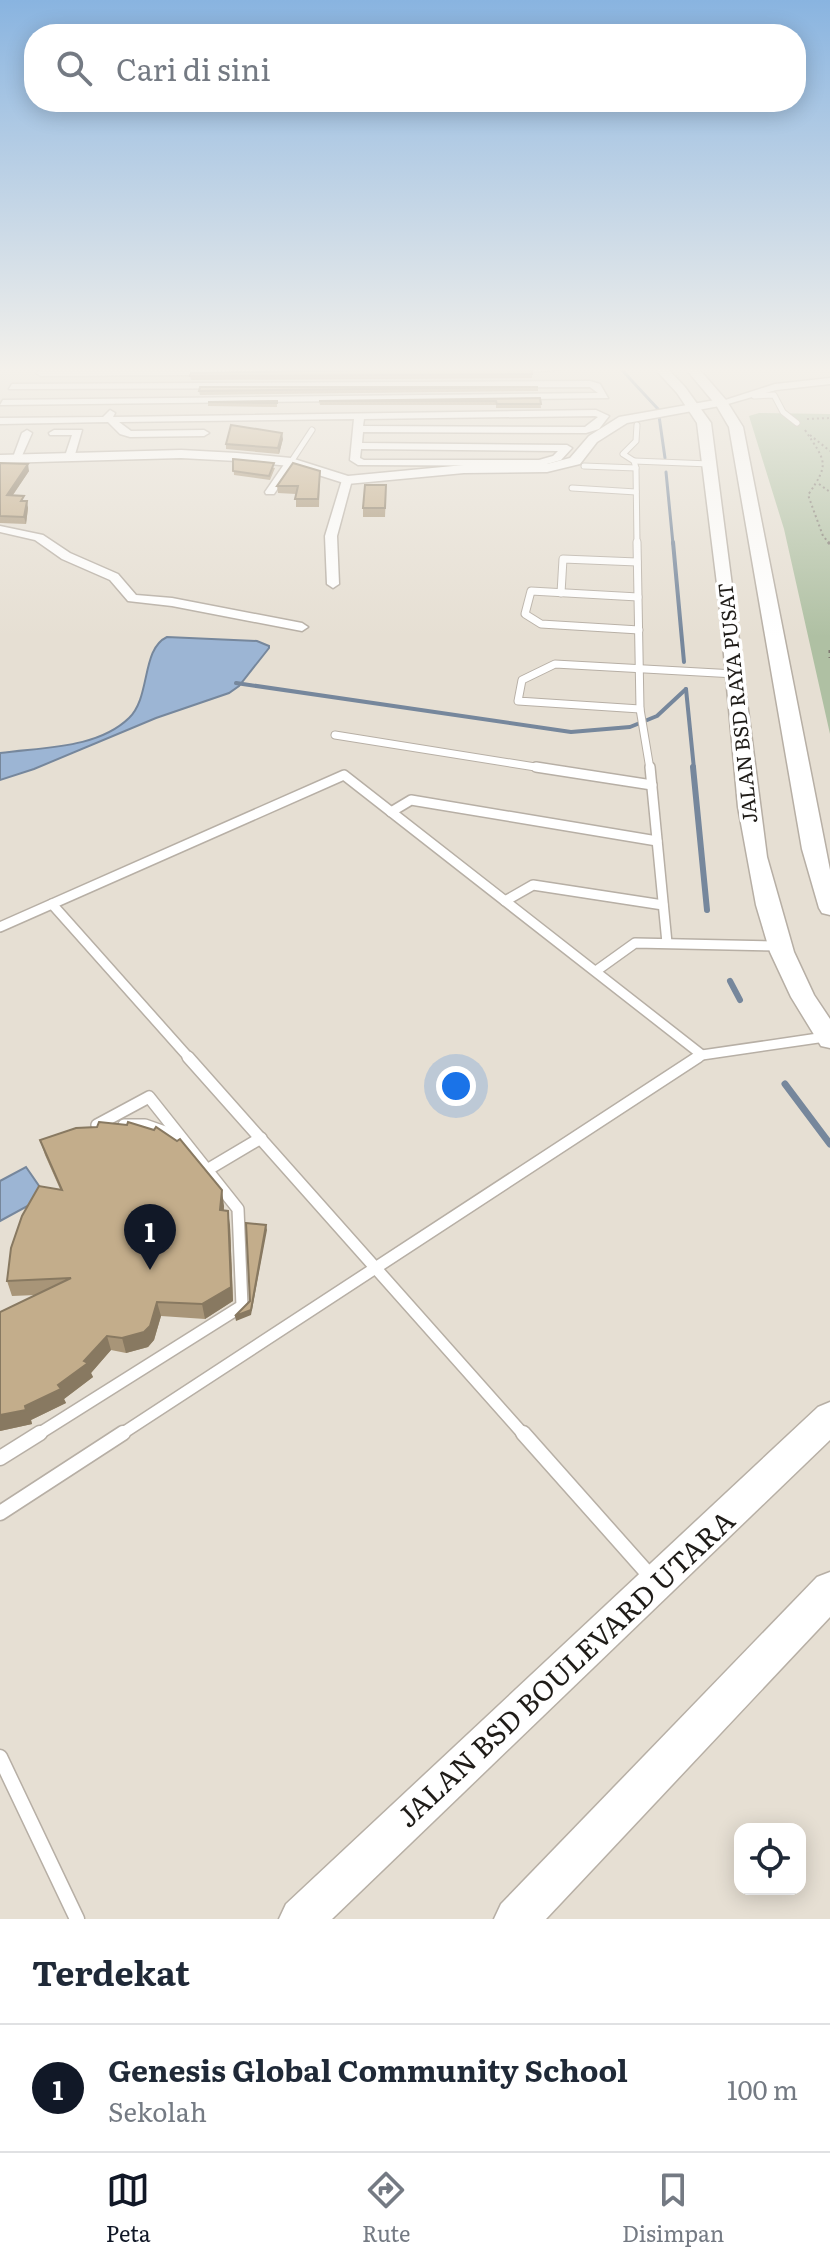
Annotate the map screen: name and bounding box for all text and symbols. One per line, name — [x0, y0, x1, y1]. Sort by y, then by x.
search box — [24, 24, 806, 112]
icon: search — [52, 46, 96, 90]
text: Cari di sini — [116, 46, 270, 90]
street label: JALAN BSD RAYA PUSAT — [708, 581, 764, 825]
your location — [436, 1066, 476, 1106]
pin: 1 — [124, 1204, 176, 1270]
street label: JALAN BSD BOULEVARD UTARA — [386, 1499, 743, 1836]
map controls — [734, 1823, 806, 1895]
button: locate — [734, 1823, 806, 1895]
text: Terdekat — [32, 1946, 190, 1996]
text: Genesis Global Community School — [108, 2047, 628, 2091]
text: 1 — [53, 2069, 63, 2108]
text: 100 m — [727, 2069, 798, 2108]
text: Sekolah — [108, 2091, 207, 2130]
tab: Peta — [106, 2168, 151, 2249]
tab: Rute — [362, 2168, 410, 2249]
tab: Disimpan — [622, 2168, 724, 2249]

